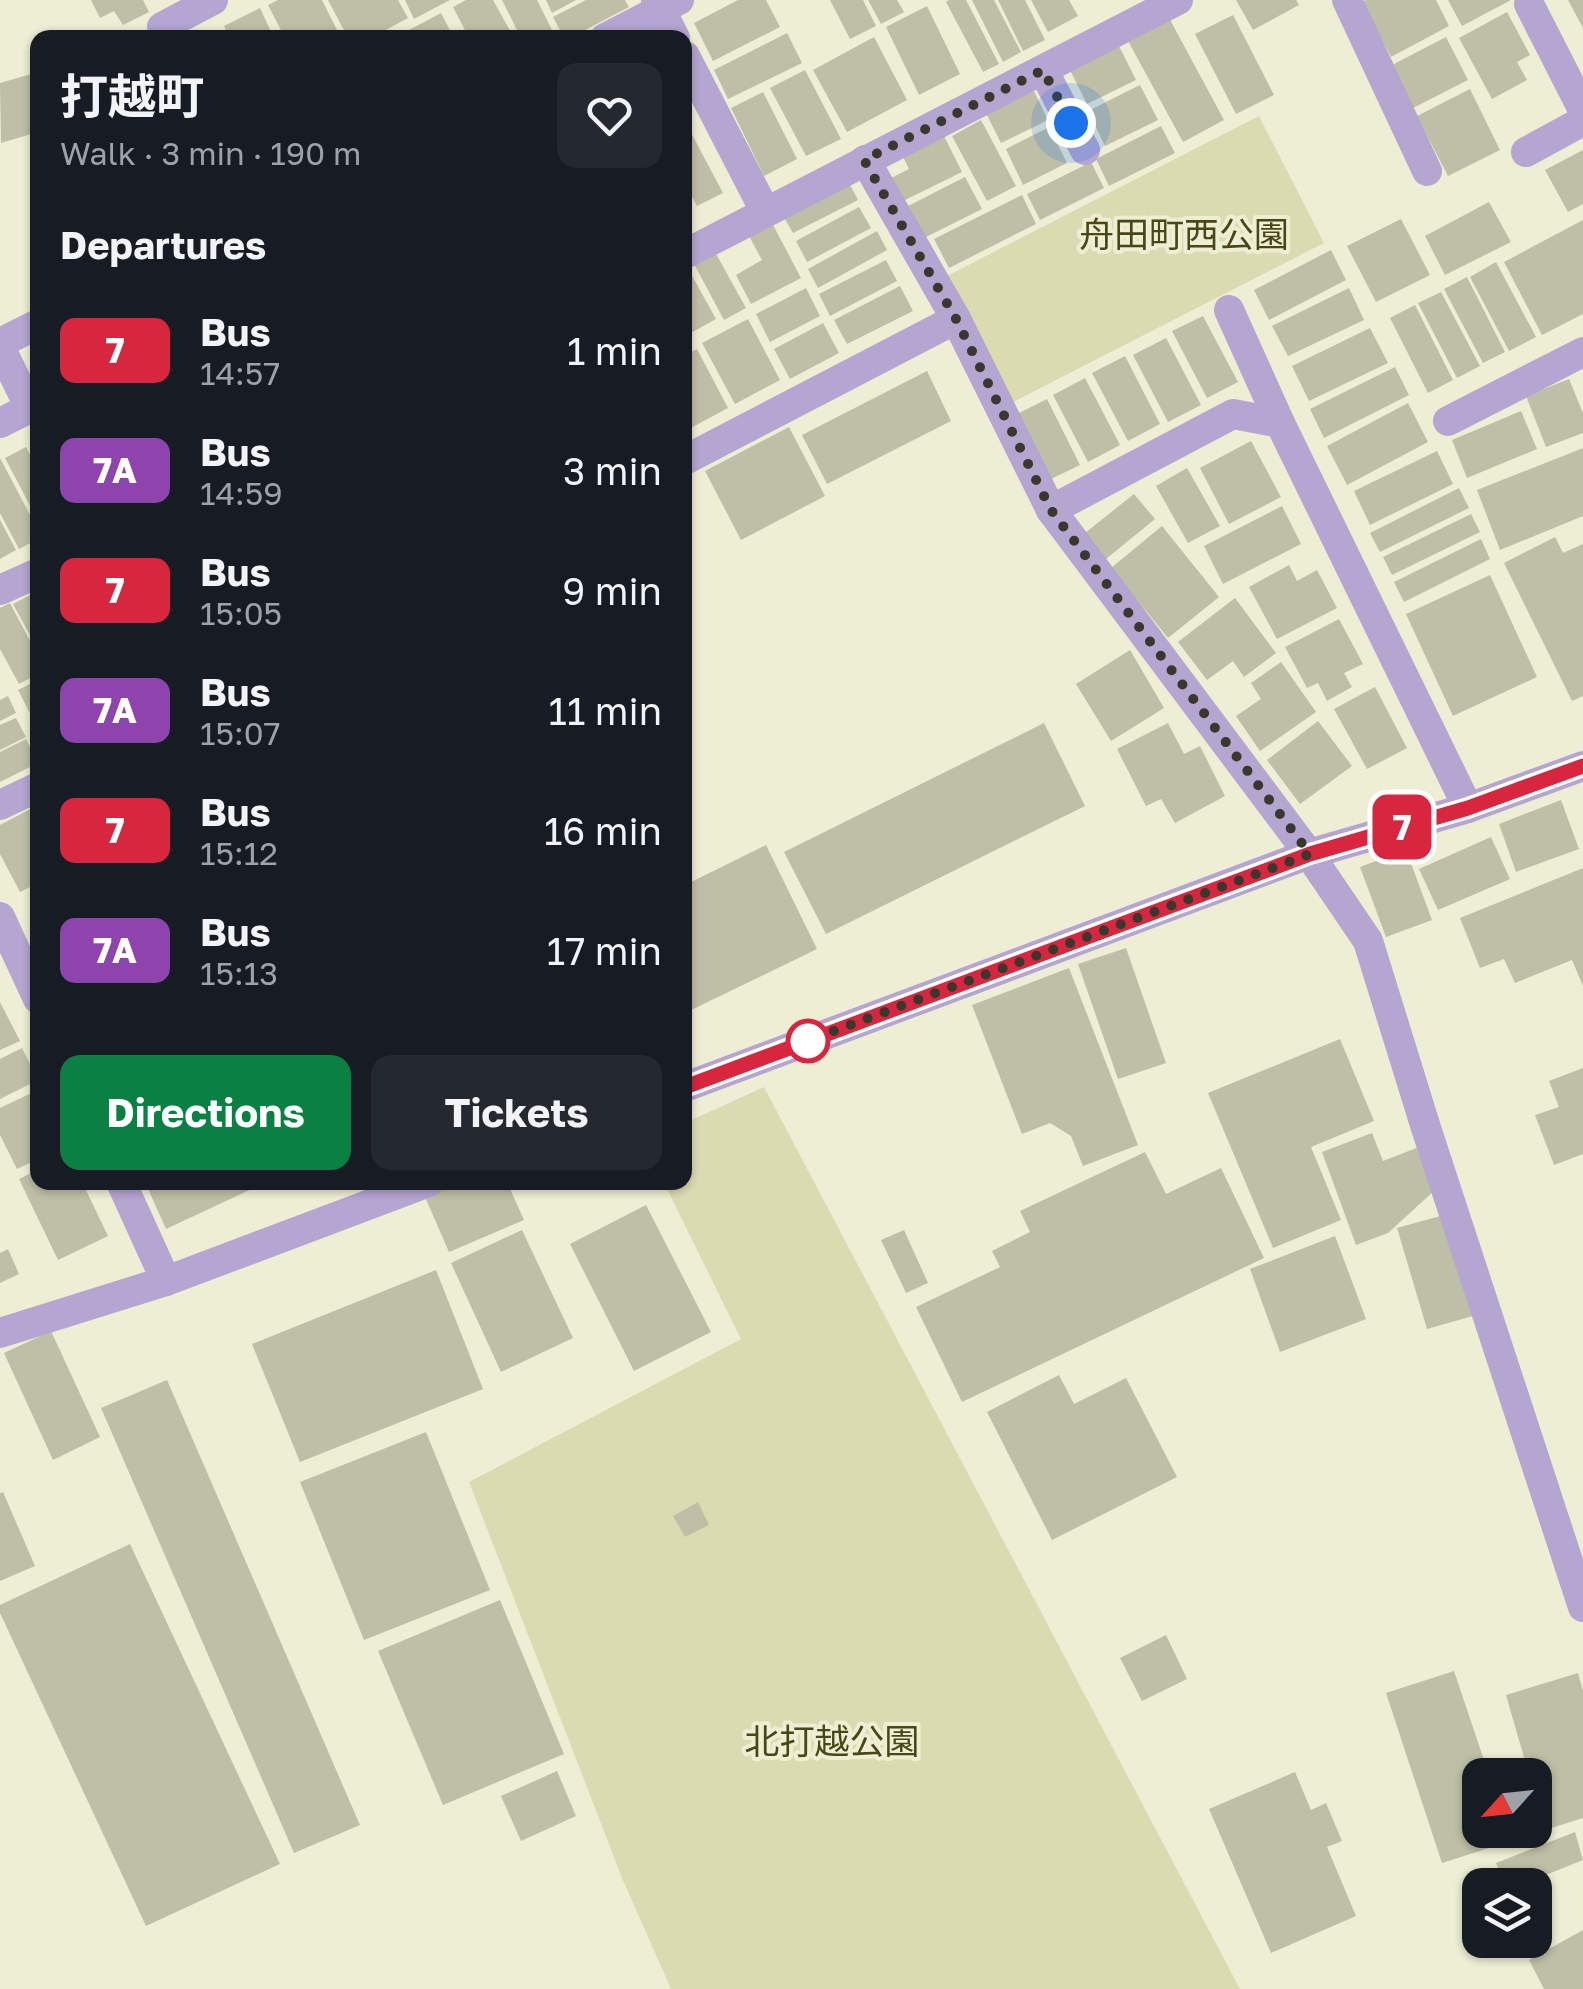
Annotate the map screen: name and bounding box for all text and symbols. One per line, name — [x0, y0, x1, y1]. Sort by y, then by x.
button: heart — [557, 63, 662, 168]
text: 打越町 — [60, 67, 204, 125]
your location — [1046, 98, 1096, 148]
text: Walk · 3 min · 190 m — [60, 134, 361, 172]
park label: 舟田町西公園 — [1079, 213, 1289, 255]
text: Departures — [60, 222, 266, 267]
text: Bus — [200, 309, 271, 354]
text: 1 min — [567, 328, 662, 373]
text: 7 — [105, 329, 125, 371]
text: 14:57 — [200, 354, 280, 392]
text: Bus — [200, 429, 271, 474]
text: 3 min — [563, 448, 662, 493]
text: 7A — [93, 449, 137, 491]
text: 14:59 — [200, 474, 283, 512]
text: Bus — [200, 549, 271, 594]
text: 9 min — [562, 568, 662, 613]
text: 7 — [105, 569, 125, 611]
text: 15:05 — [200, 594, 282, 632]
text: Bus — [200, 669, 271, 714]
text: 11 min — [548, 688, 662, 733]
text: 7A — [93, 689, 137, 731]
text: 15:07 — [200, 714, 280, 752]
text: Bus — [200, 789, 271, 834]
line badge: 7 — [1370, 794, 1434, 860]
text: 7 — [1392, 806, 1412, 848]
text: 16 min — [544, 808, 662, 853]
text: 7 — [105, 809, 125, 851]
text: 15:12 — [200, 834, 278, 872]
text: Bus — [200, 909, 271, 954]
text: 17 min — [547, 928, 662, 973]
text: 7A — [93, 929, 137, 971]
text: 15:13 — [200, 954, 278, 992]
unlabelled marker — [787, 1020, 829, 1062]
button: Directions — [60, 1055, 351, 1170]
button: Tickets — [371, 1055, 662, 1170]
park label: 北打越公園 — [744, 1720, 920, 1762]
north arrow — [1462, 1758, 1552, 1848]
map controls — [1462, 1758, 1552, 1958]
button: layers — [1462, 1868, 1552, 1958]

